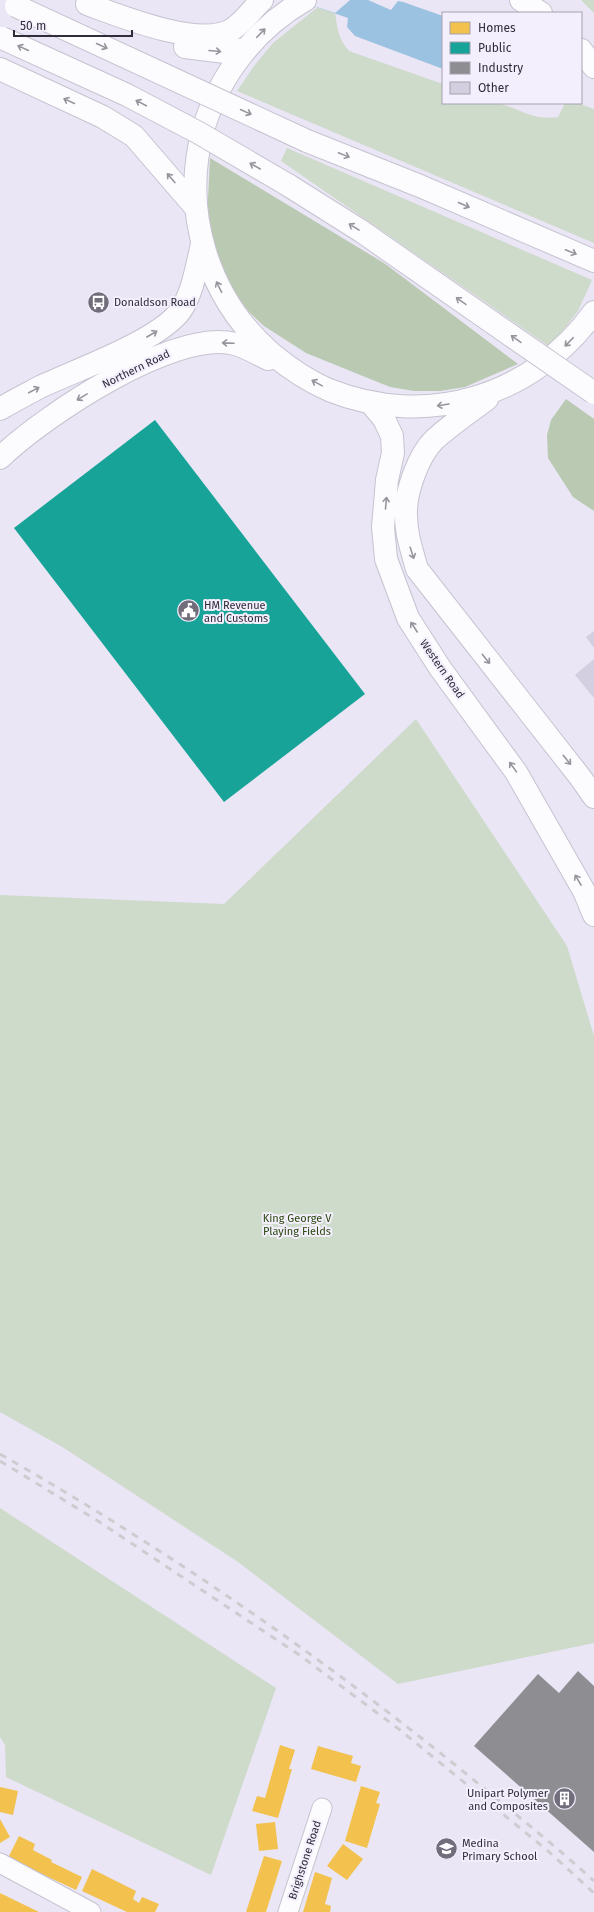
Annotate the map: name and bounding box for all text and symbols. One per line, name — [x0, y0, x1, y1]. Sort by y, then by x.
scale bar — [14, 12, 132, 38]
legend — [442, 12, 582, 104]
text: 50 m — [20, 19, 46, 33]
text: Homes — [478, 21, 516, 35]
one-way arrow — [256, 28, 266, 38]
text: Public — [478, 41, 512, 55]
one-way arrow — [96, 43, 108, 50]
one-way arrow — [18, 44, 30, 51]
one-way arrow — [208, 47, 221, 54]
text: Industry — [478, 61, 523, 75]
text: Other — [478, 81, 509, 95]
one-way arrow — [63, 97, 75, 104]
one-way arrow — [135, 98, 147, 106]
one-way arrow — [239, 109, 251, 116]
one-way arrow — [337, 152, 349, 160]
one-way arrow — [249, 161, 261, 169]
one-way arrow — [167, 173, 176, 184]
one-way arrow — [457, 202, 469, 210]
one-way arrow — [349, 223, 360, 231]
one-way arrow — [564, 249, 576, 256]
one-way arrow — [215, 281, 222, 293]
bus stop icon: Donaldson Road — [86, 289, 112, 315]
place label: Donaldson Road — [114, 296, 196, 309]
one-way arrow — [456, 297, 467, 305]
one-way arrow — [146, 330, 158, 338]
one-way arrow — [511, 335, 522, 343]
one-way arrow — [564, 337, 574, 347]
one-way arrow — [222, 339, 235, 347]
street label: Northern Road — [100, 347, 172, 391]
one-way arrow — [311, 379, 323, 387]
one-way arrow — [28, 386, 40, 393]
one-way arrow — [76, 393, 88, 401]
one-way arrow — [436, 401, 449, 409]
one-way arrow — [382, 497, 389, 510]
one-way arrow — [409, 546, 416, 559]
public building icon: HM Revenue and Customs — [176, 598, 202, 624]
place label: HM Revenue and Customs — [204, 599, 268, 625]
one-way arrow — [409, 621, 417, 633]
street label: Western Road — [417, 637, 467, 701]
one-way arrow — [482, 653, 491, 664]
one-way arrow — [563, 755, 572, 766]
one-way arrow — [509, 762, 517, 773]
one-way arrow — [573, 874, 581, 886]
park label: King George V Playing Fields — [263, 1212, 332, 1238]
building icon: Unipart Polymer and Composites — [551, 1786, 577, 1812]
place label: Unipart Polymer and Composites — [467, 1787, 549, 1813]
street label: Brighstone Road — [286, 1819, 324, 1901]
school or university icon: Medina Primary School — [433, 1836, 459, 1862]
place label: Medina Primary School — [462, 1837, 537, 1863]

